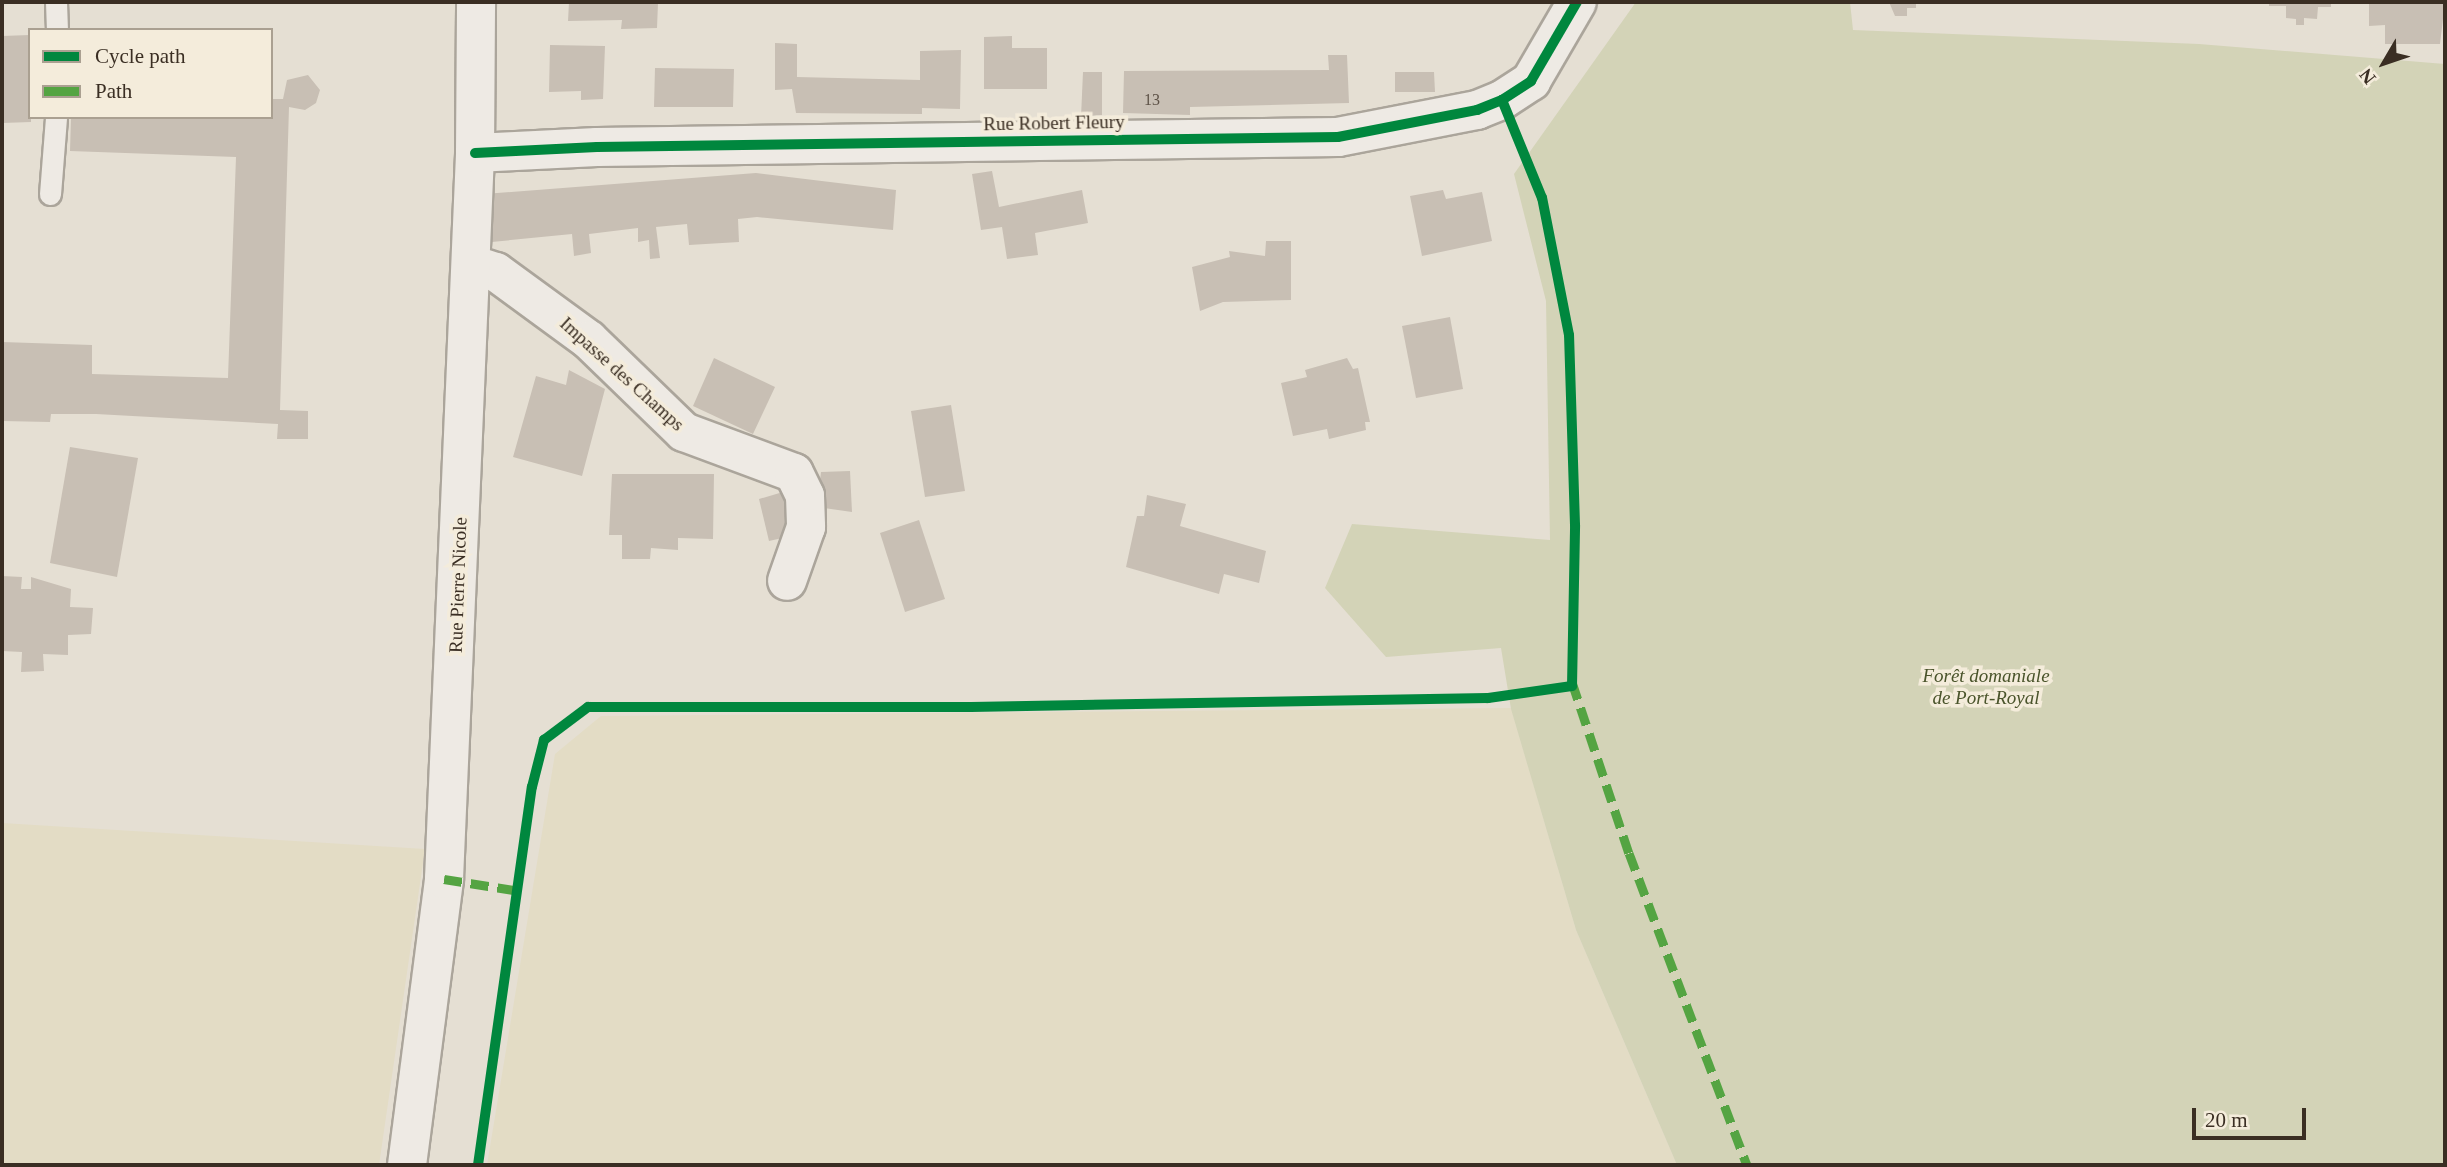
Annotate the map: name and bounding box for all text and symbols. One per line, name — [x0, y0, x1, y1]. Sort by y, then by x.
legend — [28, 28, 273, 119]
north arrow — [2349, 28, 2419, 98]
text: Cycle path — [95, 44, 185, 68]
text: N — [2355, 65, 2380, 88]
text: Path — [95, 79, 132, 103]
house number: 13 — [1144, 90, 1160, 110]
street label: Rue Robert Fleury — [983, 110, 1125, 136]
street label: Impasse des Champs — [555, 312, 689, 436]
street label: Rue Pierre Nicole — [444, 517, 472, 653]
park label: Forêt domaniale de Port-Royal — [1922, 665, 2050, 709]
scale bar — [2195, 1094, 2309, 1138]
text: 20 m — [2205, 1108, 2248, 1132]

